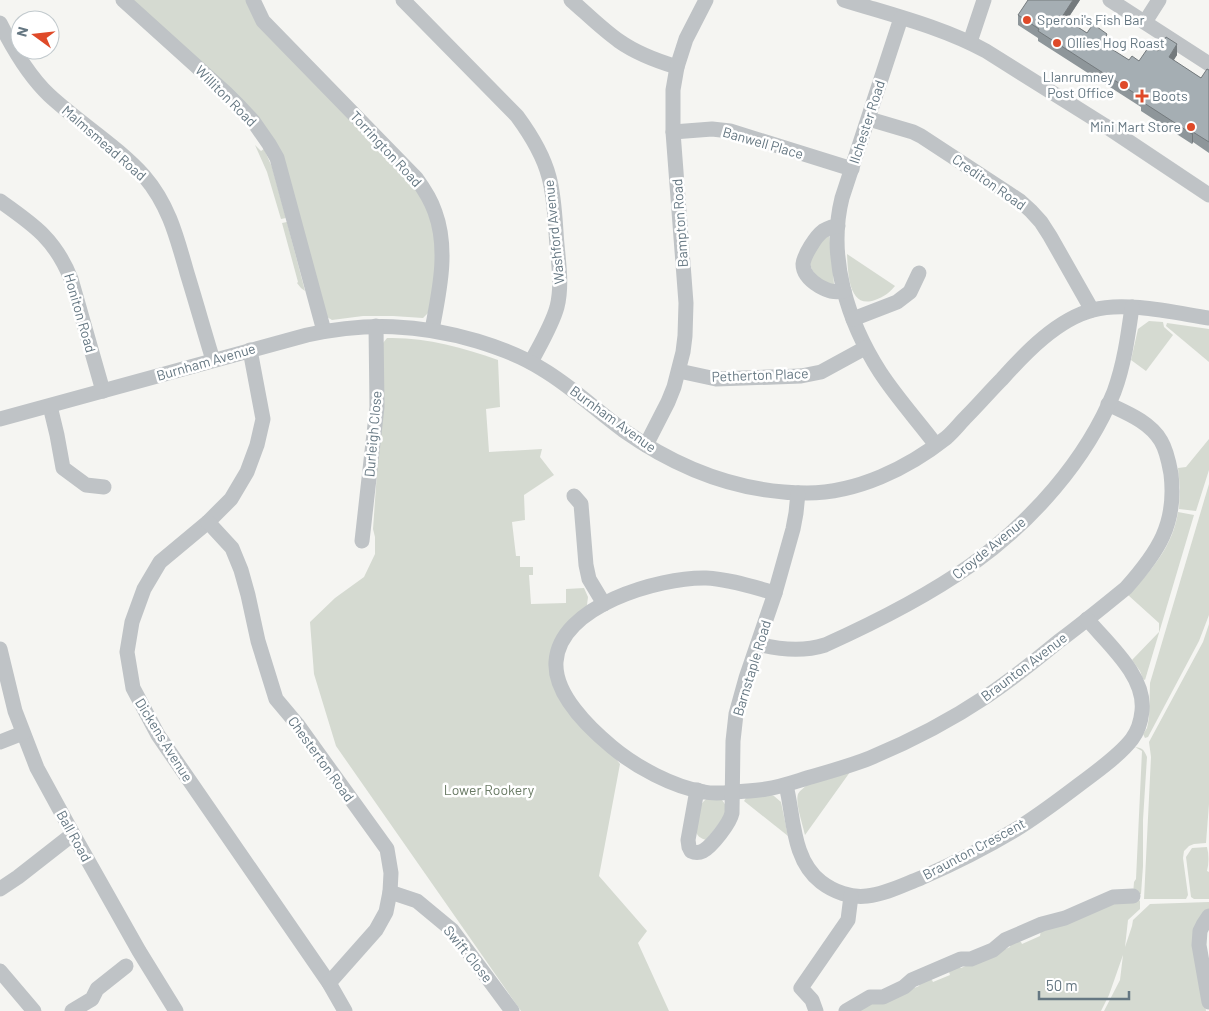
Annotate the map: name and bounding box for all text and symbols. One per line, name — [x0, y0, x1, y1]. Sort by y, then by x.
north arrow — [10, 10, 60, 60]
place label: Speroni's Fish Bar — [1037, 11, 1145, 28]
marker: Speroni's Fish Bar — [1021, 14, 1033, 26]
text: N — [13, 25, 31, 38]
place label: Ollies Hog Roast — [1067, 34, 1165, 51]
marker: Ollies Hog Roast — [1051, 37, 1063, 49]
street label: Williton Road — [192, 61, 261, 130]
place label: Llanrumney Post Office — [1043, 68, 1115, 101]
street label: Ilchester Road — [845, 78, 888, 166]
marker: Llanrumney Post Office — [1118, 79, 1130, 91]
place label: Boots — [1152, 87, 1188, 104]
marker: Boots — [1136, 90, 1148, 102]
street label: Malmsmead Road — [59, 101, 150, 184]
street label: Torrington Road — [347, 107, 426, 190]
place label: Mini Mart Store — [1090, 118, 1181, 135]
marker: Mini Mart Store — [1185, 121, 1197, 133]
street label: Banwell Place — [721, 123, 805, 162]
street label: Crediton Road — [949, 150, 1029, 213]
street label: Bampton Road — [668, 178, 691, 268]
street label: Washford Avenue — [540, 179, 567, 285]
street label: Honiton Road — [61, 271, 100, 354]
street label: Burnham Avenue — [154, 339, 257, 384]
street label: Petherton Place — [711, 364, 809, 385]
street label: Burnham Avenue — [567, 382, 660, 456]
street label: Durleigh Close — [360, 390, 385, 478]
street label: Croyde Avenue — [949, 513, 1029, 582]
street label: Barnstaple Road — [729, 618, 774, 718]
street label: Braunton Avenue — [977, 629, 1070, 705]
street label: Dickens Avenue — [132, 695, 197, 785]
street label: Chesterton Road — [285, 713, 358, 805]
park label: Lower Rookery — [444, 781, 535, 798]
street label: Ball Road — [53, 807, 95, 864]
street label: Braunton Crescent — [920, 814, 1028, 883]
street label: Swift Close — [440, 922, 496, 986]
scale bar — [1039, 968, 1129, 1000]
text: 50 m — [1046, 976, 1078, 994]

